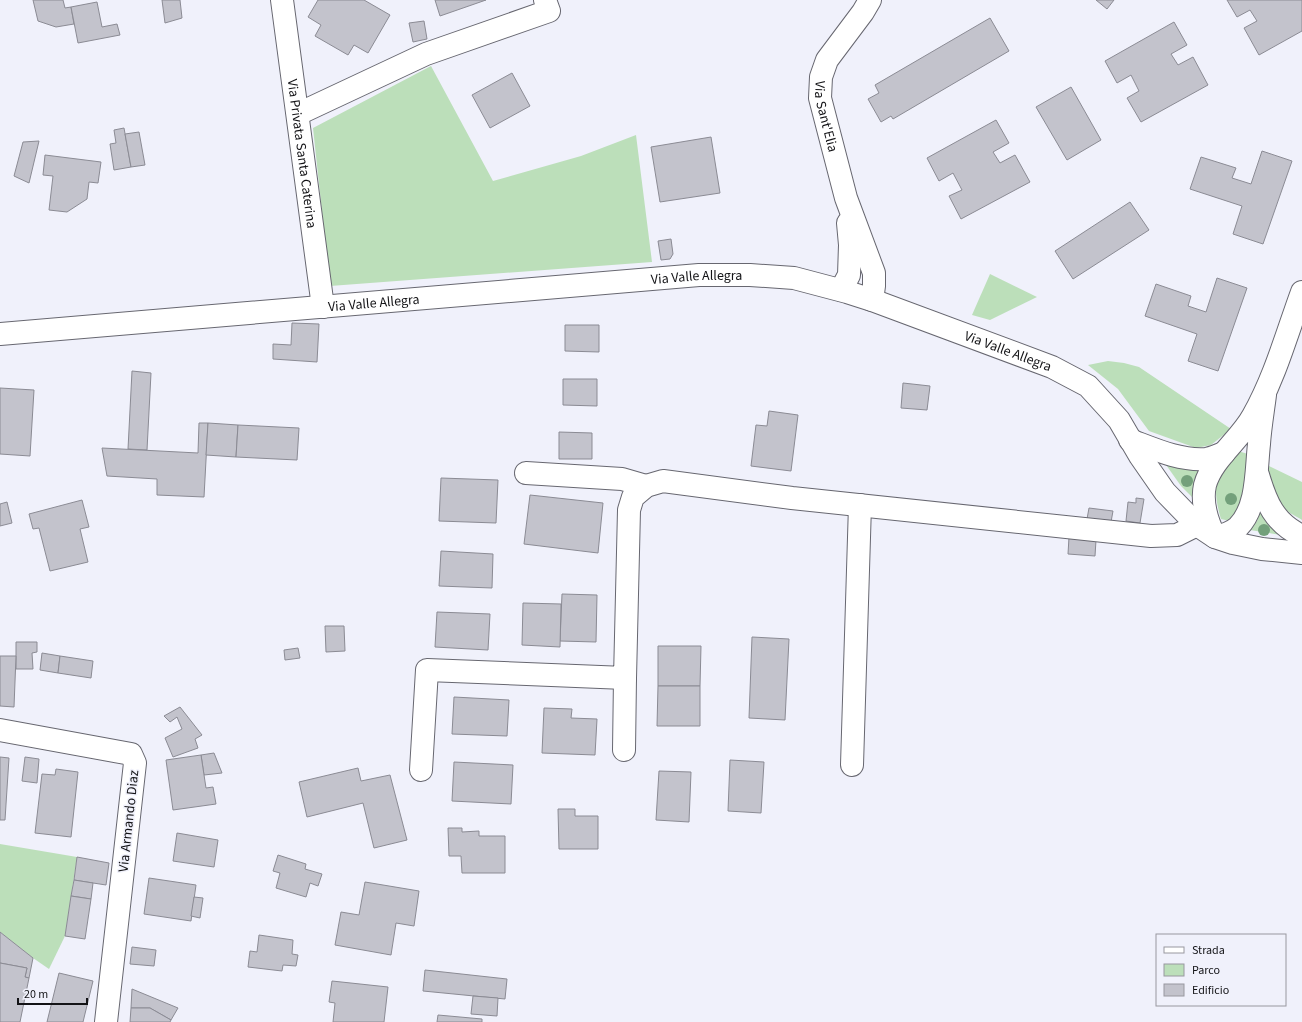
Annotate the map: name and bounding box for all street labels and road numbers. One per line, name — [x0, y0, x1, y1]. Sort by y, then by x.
street label: Via Privata Santa Caterina — [282, 78, 321, 230]
street label: Via Sant'Elia — [809, 80, 843, 154]
street label: Via Valle Allegra — [650, 266, 742, 290]
street label: Via Valle Allegra — [327, 290, 420, 317]
street label: Via Valle Allegra — [961, 326, 1054, 377]
street label: Via Armando Diaz — [114, 769, 144, 873]

